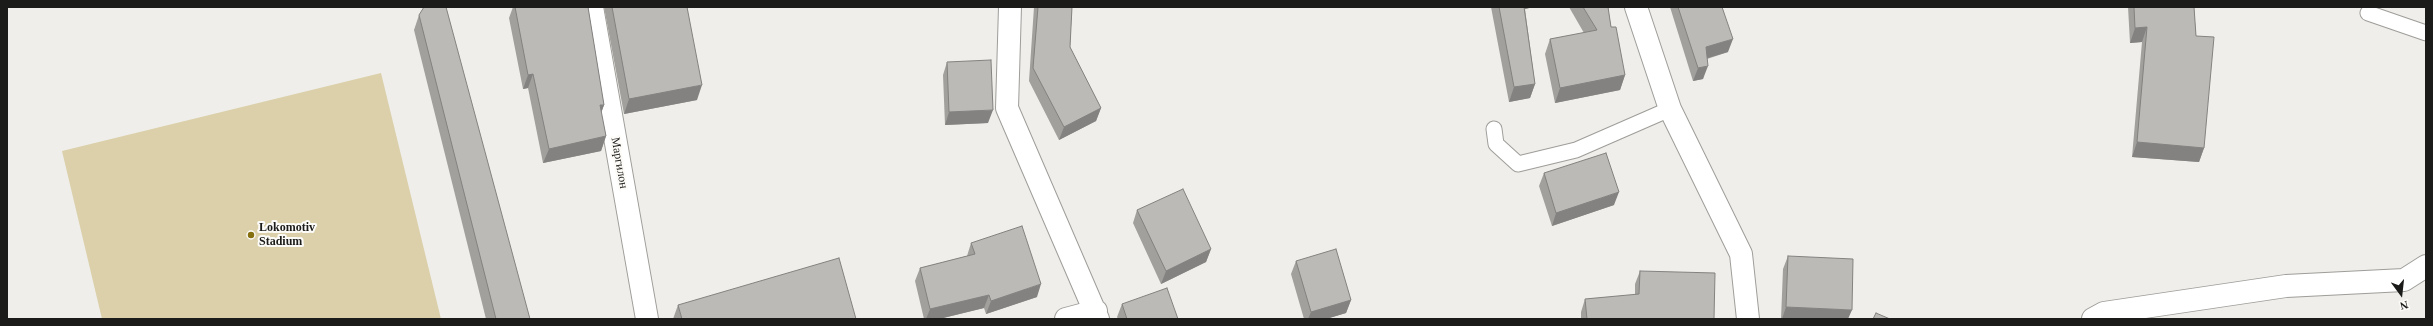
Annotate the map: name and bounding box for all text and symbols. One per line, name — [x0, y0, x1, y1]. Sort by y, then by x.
street label: Маргилон — [607, 136, 631, 190]
place label: Lokomotiv Stadium — [259, 221, 315, 249]
marker: Lokomotiv Stadium — [246, 230, 256, 240]
north arrow — [2381, 274, 2421, 314]
text: N — [2399, 299, 2410, 312]

